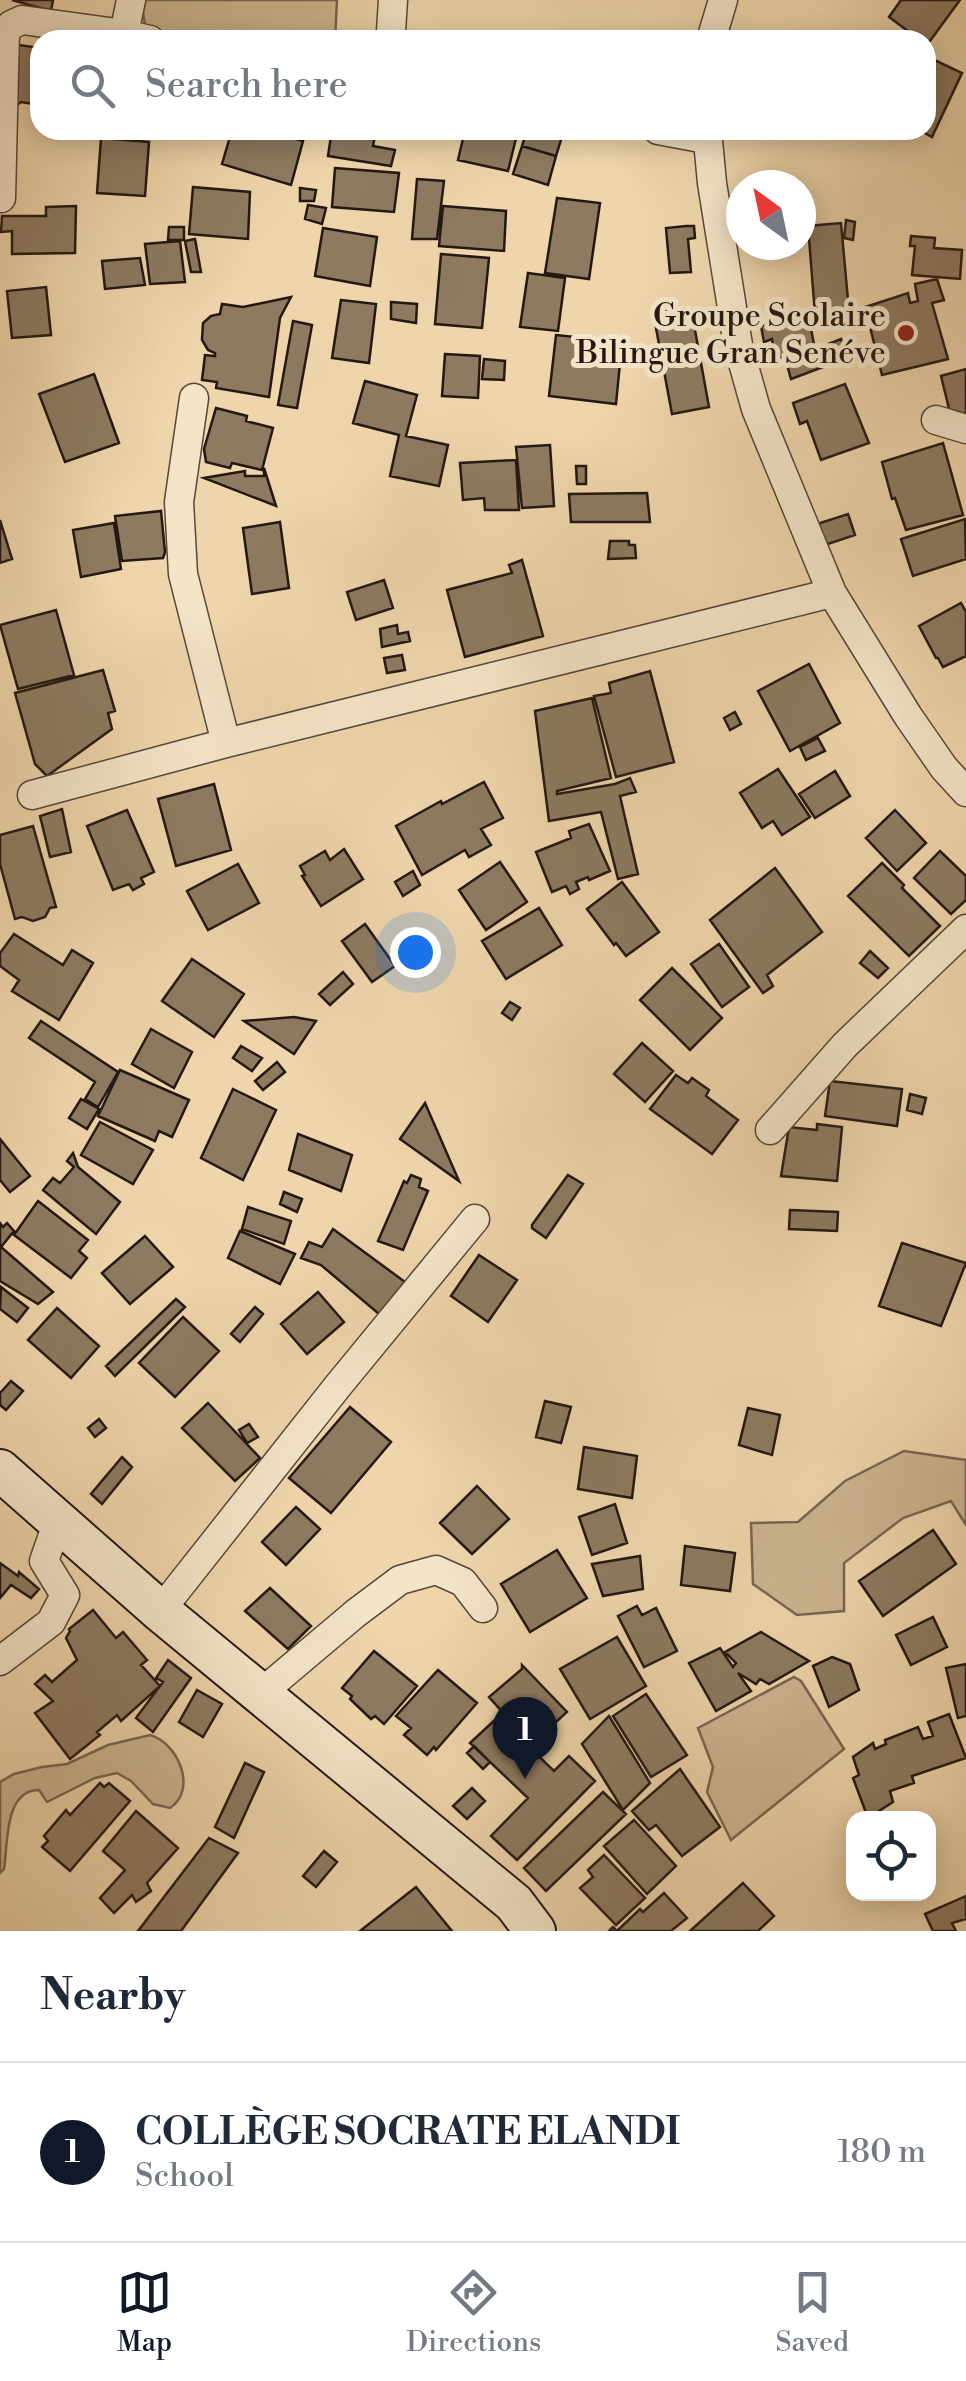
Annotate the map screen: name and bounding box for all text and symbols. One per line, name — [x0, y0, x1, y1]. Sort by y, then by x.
search box — [30, 30, 936, 140]
icon: search — [65, 58, 120, 113]
text: Search here — [145, 62, 348, 109]
north arrow — [726, 170, 816, 260]
place label: Groupe Scolaire Bilingue Gran Senéve — [575, 296, 886, 373]
marker: Groupe Scolaire Bilingue Gran Senéve — [895, 322, 917, 344]
your location — [390, 927, 441, 978]
pin: 1 — [492, 1696, 558, 1779]
map controls — [846, 1811, 936, 1901]
button: locate — [846, 1811, 936, 1901]
text: Nearby — [40, 1970, 185, 2023]
text: COLLÈGE SOCRATE ELANDI — [135, 2109, 680, 2156]
text: 1 — [65, 2132, 80, 2172]
text: 180 m — [837, 2132, 926, 2172]
text: School — [135, 2156, 234, 2196]
tab: Map — [117, 2265, 172, 2360]
tab: Directions — [406, 2265, 541, 2360]
tab: Saved — [775, 2265, 849, 2360]

